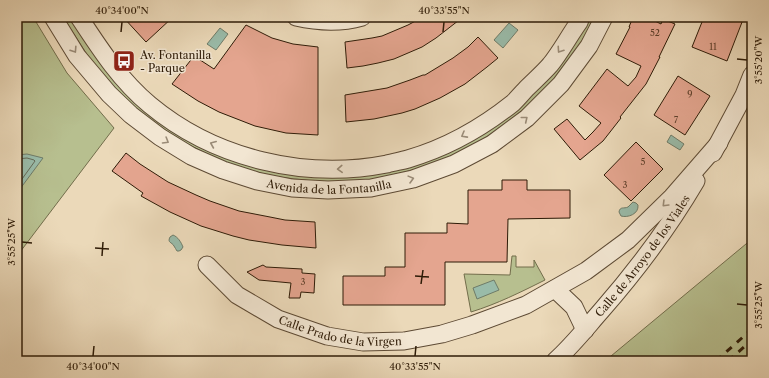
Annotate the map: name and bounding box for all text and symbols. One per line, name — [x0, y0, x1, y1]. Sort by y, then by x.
text: 40°34'00"N — [95, 4, 149, 17]
text: 40°33'55"N — [418, 4, 470, 17]
house number: 52 — [650, 27, 660, 38]
text: 3°55'20"W — [752, 35, 765, 84]
house number: 11 — [709, 41, 717, 52]
one-way arrow — [69, 46, 77, 53]
one-way arrow — [557, 46, 565, 53]
bus stop icon: Av. Fontanilla - Parque — [111, 48, 137, 74]
place label: Av. Fontanilla - Parque — [139, 48, 211, 75]
house number: 9 — [687, 88, 693, 99]
house number: 7 — [674, 114, 679, 125]
one-way arrow — [520, 117, 528, 124]
one-way arrow — [461, 131, 468, 138]
one-way arrow — [162, 136, 169, 143]
one-way arrow — [210, 141, 218, 149]
house number: 5 — [641, 156, 646, 167]
one-way arrow — [337, 165, 343, 173]
one-way arrow — [407, 175, 414, 184]
street label: Avenida de la Fontanilla — [265, 176, 393, 197]
house number: 3 — [623, 179, 628, 190]
street label: Calle de Arroyo de los Viales — [592, 192, 693, 320]
one-way arrow — [662, 199, 670, 207]
text: 3°55'25"W — [5, 217, 18, 266]
house number: 3 — [301, 276, 306, 287]
text: 3°55'25"W — [752, 280, 765, 329]
street label: Calle Prado de la Virgen — [277, 313, 402, 349]
text: 40°34'00"N — [66, 360, 120, 373]
text: 40°33'55"N — [389, 360, 441, 373]

